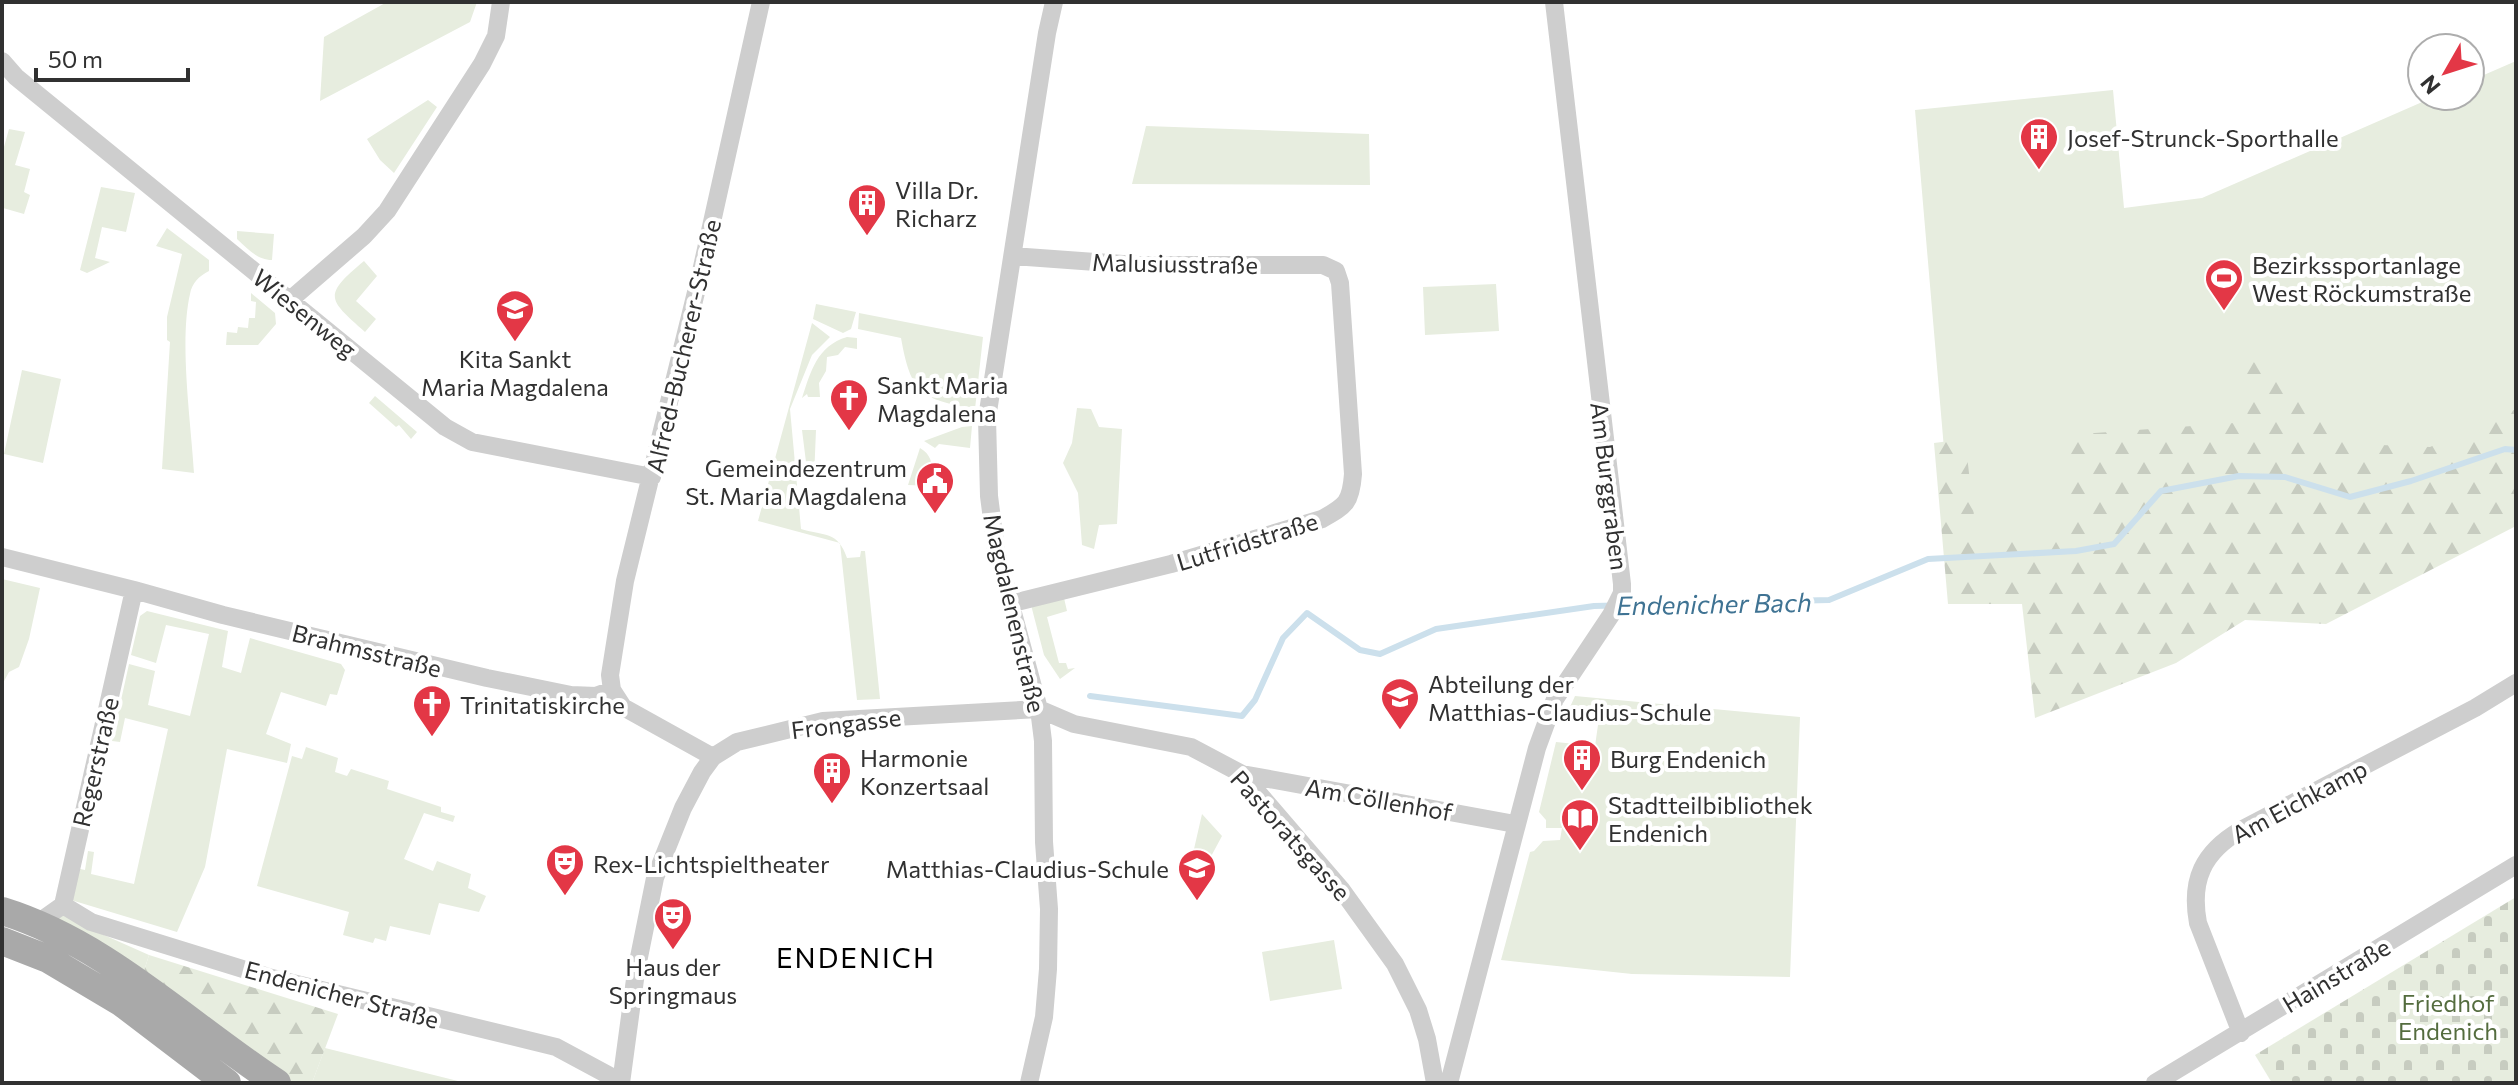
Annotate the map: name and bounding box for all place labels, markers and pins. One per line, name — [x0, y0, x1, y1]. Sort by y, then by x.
building icon: Josef-Strunck-Sporthalle — [2018, 116, 2060, 171]
place label: Josef-Strunck-Sporthalle — [2067, 123, 2339, 152]
place label: Villa Dr. Richarz — [895, 175, 979, 232]
building icon: Villa Dr. Richarz — [846, 182, 888, 237]
place label: Bezirkssportanlage West Röckumstraße — [2252, 250, 2471, 307]
sports icon: Bezirkssportanlage West Röckumstraße — [2203, 257, 2245, 312]
school or university icon: Kita Sankt Maria Magdalena — [494, 288, 536, 343]
place label: Kita Sankt Maria Magdalena — [421, 344, 609, 401]
place label: Sankt Maria Magdalena — [877, 370, 1008, 427]
church icon: Sankt Maria Magdalena — [828, 377, 870, 432]
place label: Gemeindezentrum St. Maria Magdalena — [685, 453, 907, 510]
public building icon: Gemeindezentrum St. Maria Magdalena — [914, 460, 956, 515]
place label: Abteilung der Matthias-Claudius-Schule — [1428, 669, 1711, 726]
school or university icon: Abteilung der Matthias-Claudius-Schule — [1379, 676, 1421, 731]
church icon: Trinitatiskirche — [411, 683, 453, 738]
place label: Trinitatiskirche — [460, 690, 625, 719]
building icon: Burg Endenich — [1561, 737, 1603, 792]
place label: Harmonie Konzertsaal — [860, 743, 989, 800]
place label: Burg Endenich — [1610, 744, 1766, 773]
building icon: Harmonie Konzertsaal — [811, 750, 853, 805]
place label: Stadtteilbibliothek Endenich — [1608, 790, 1813, 847]
library icon: Stadtteilbibliothek Endenich — [1559, 797, 1601, 852]
theatre icon: Rex-Lichtspieltheater — [544, 842, 586, 897]
school or university icon: Matthias-Claudius-Schule — [1176, 847, 1218, 902]
place label: Rex-Lichtspieltheater — [593, 849, 830, 878]
place label: Matthias-Claudius-Schule — [886, 854, 1169, 883]
theatre icon: Haus der Springmaus — [652, 896, 694, 951]
place label: Haus der Springmaus — [609, 952, 737, 1009]

